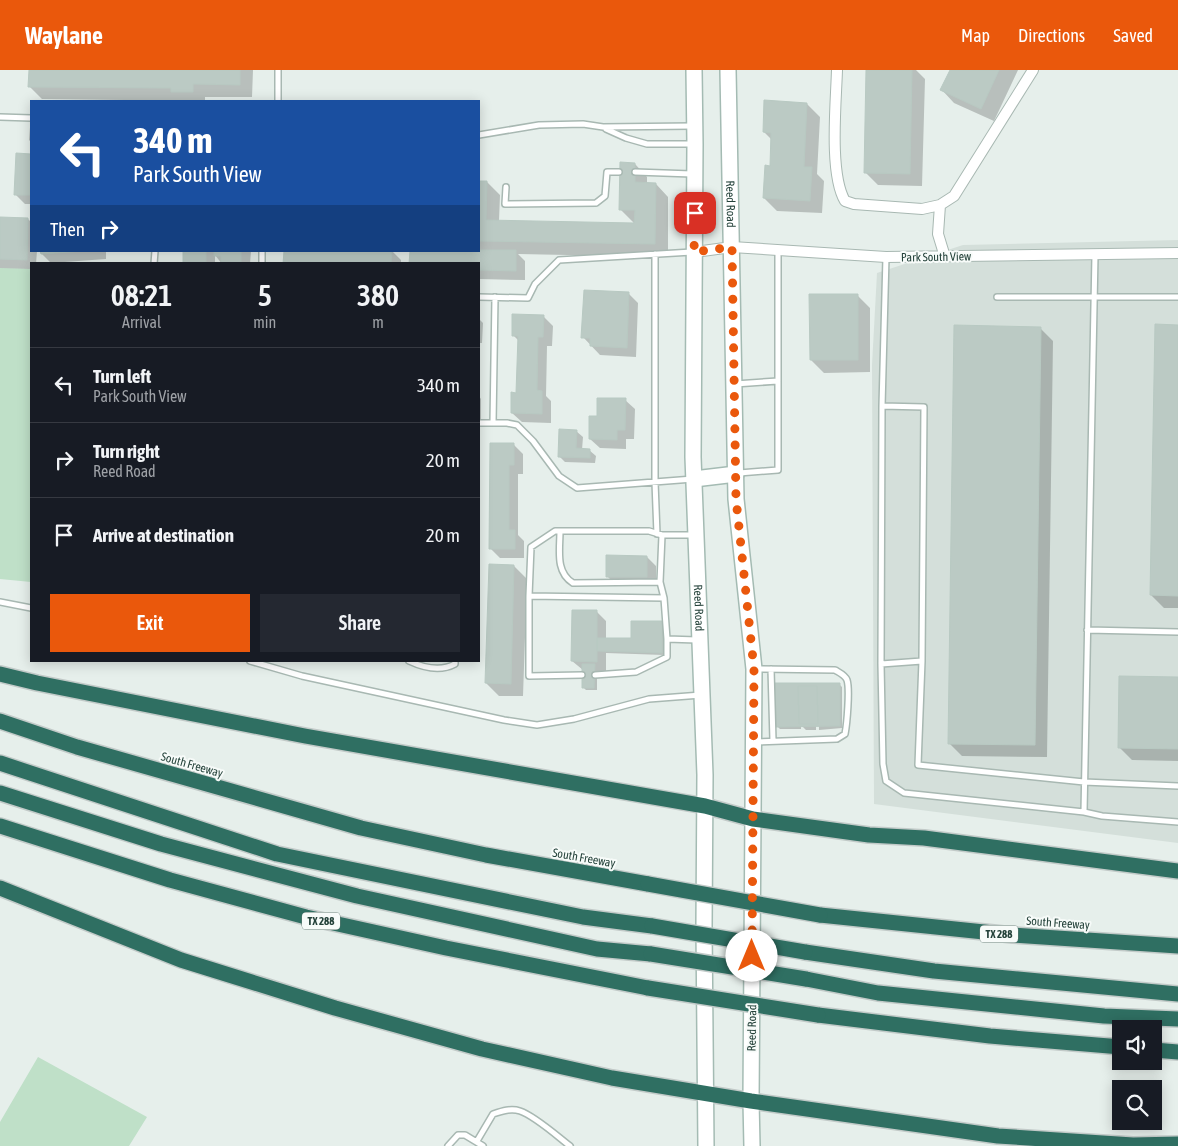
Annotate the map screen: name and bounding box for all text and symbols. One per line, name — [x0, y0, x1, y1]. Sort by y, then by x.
text: Waylane — [25, 22, 103, 49]
text: Map — [961, 25, 990, 46]
text: Directions — [1018, 25, 1085, 46]
text: Saved — [1113, 25, 1153, 46]
icon: left — [50, 120, 115, 185]
text: 340 m — [133, 120, 212, 160]
text: Park South View — [133, 161, 262, 187]
street label: Reed Road — [723, 180, 738, 228]
pin — [674, 192, 716, 234]
icon: arrive — [681, 199, 709, 227]
icon: right — [95, 215, 123, 243]
text: Then — [50, 218, 85, 240]
street label: Park South View — [901, 249, 971, 265]
text: 08:21 — [111, 278, 172, 312]
text: 5 — [258, 278, 272, 312]
text: 380 — [357, 278, 399, 312]
text: Arrival — [122, 313, 161, 331]
text: min — [253, 313, 276, 331]
text: m — [372, 313, 384, 331]
text: Turn left — [93, 365, 151, 387]
icon: left — [50, 371, 78, 399]
text: 340 m — [417, 374, 460, 396]
text: Park South View — [93, 387, 187, 405]
text: Turn right — [93, 440, 160, 462]
icon: right — [50, 446, 78, 474]
text: 20 m — [426, 449, 460, 471]
text: Reed Road — [93, 462, 156, 480]
icon: arrive — [50, 521, 78, 549]
text: Arrive at destination — [93, 524, 234, 546]
text: 20 m — [426, 524, 460, 546]
street label: Reed Road — [691, 584, 707, 632]
button: Exit — [50, 594, 250, 652]
button: Share — [260, 594, 460, 652]
street label: South Freeway — [159, 749, 225, 781]
street label: South Freeway — [551, 846, 617, 870]
road number: TX 288 — [302, 912, 340, 929]
street label: South Freeway — [1026, 914, 1090, 932]
road number: TX 288 — [980, 926, 1018, 942]
position arrow — [725, 929, 777, 981]
street label: Reed Road — [745, 1004, 759, 1052]
map controls — [1112, 1020, 1162, 1130]
button: sound — [1112, 1020, 1162, 1070]
button: search — [1112, 1080, 1162, 1130]

